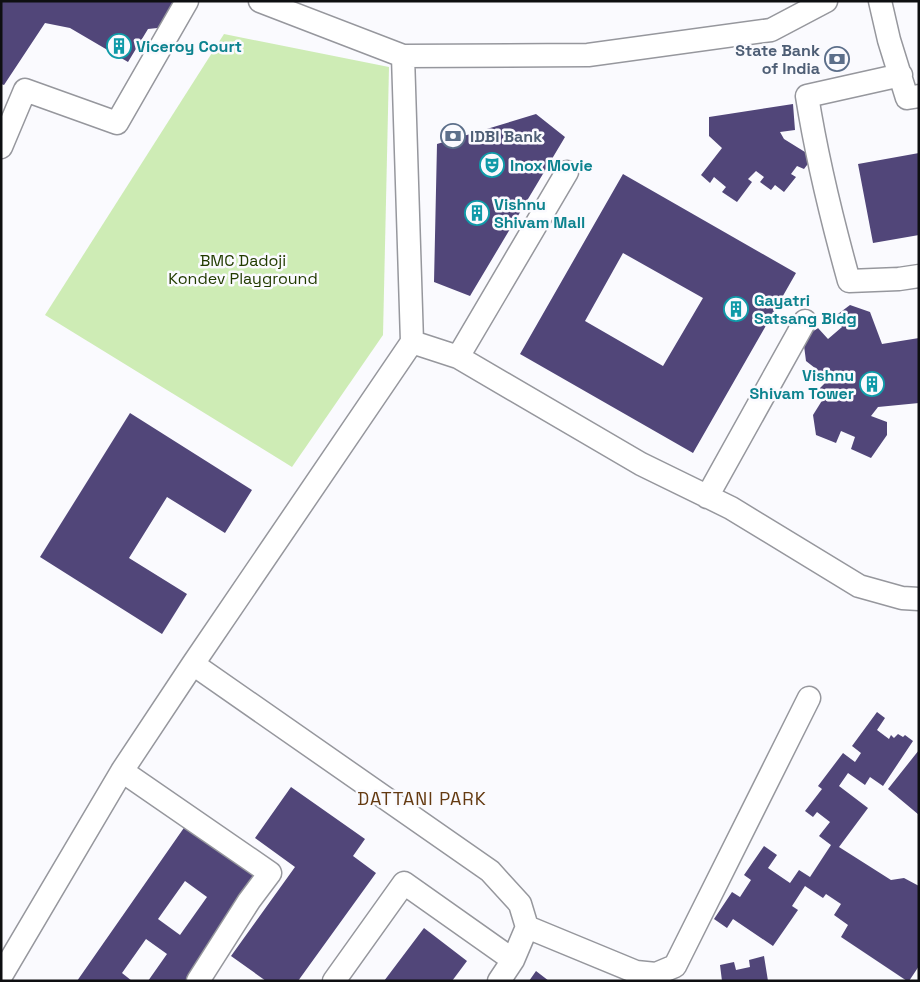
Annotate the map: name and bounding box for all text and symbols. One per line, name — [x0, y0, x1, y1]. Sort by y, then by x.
building icon: Viceroy Court — [106, 33, 132, 59]
place label: Viceroy Court — [136, 36, 242, 57]
place label: State Bank of India — [735, 40, 820, 79]
bank icon: State Bank of India — [824, 46, 850, 72]
bank icon: IDBI Bank — [440, 123, 466, 149]
place label: IDBI Bank — [470, 126, 542, 147]
theatre icon: Inox Movie — [479, 152, 505, 178]
place label: Inox Movie — [510, 155, 593, 176]
place label: Vishnu Shivam Mall — [494, 194, 585, 233]
building icon: Vishnu Shivam Mall — [464, 200, 490, 226]
park label: BMC Dadoji Kondev Playground — [168, 250, 318, 289]
place label: Gayatri Satsang Bldg — [754, 290, 857, 329]
building icon: Gayatri Satsang Bldg — [723, 296, 749, 322]
place label: Vishnu Shivam Tower — [749, 365, 854, 404]
building icon: Vishnu Shivam Tower — [859, 371, 885, 397]
district label: DATTANI PARK — [357, 787, 487, 810]

